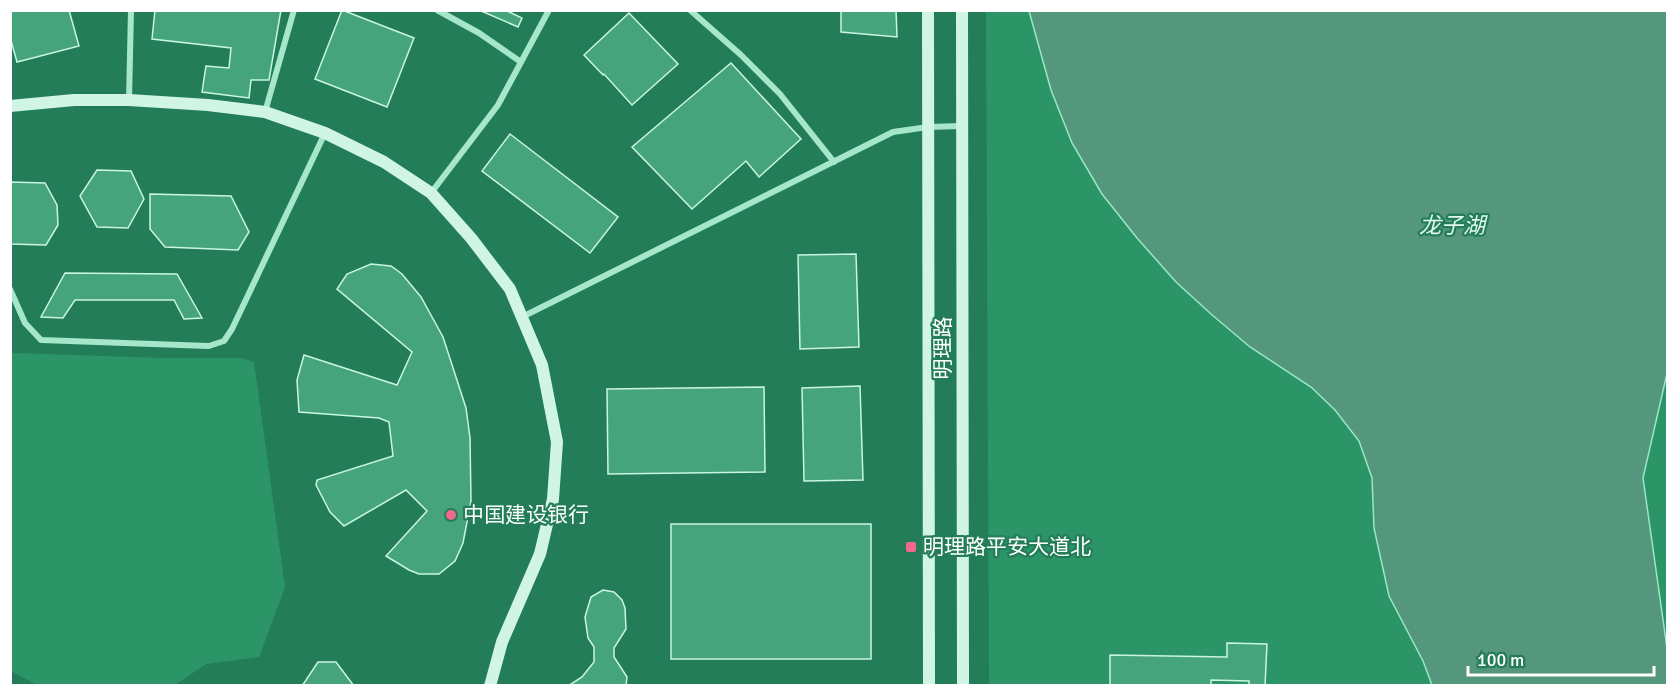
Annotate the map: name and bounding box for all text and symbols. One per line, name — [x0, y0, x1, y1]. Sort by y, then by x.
water label: 龙子湖 — [1419, 212, 1488, 239]
street label: 明理路 — [930, 317, 956, 380]
place label: 中国建设银行 — [463, 502, 589, 528]
marker: 中国建设银行 — [444, 508, 458, 522]
place label: 明理路平安大道北 — [923, 534, 1091, 560]
marker: 明理路平安大道北 — [904, 540, 918, 554]
scale bar — [1468, 639, 1654, 677]
text: 100 m — [1477, 649, 1524, 671]

